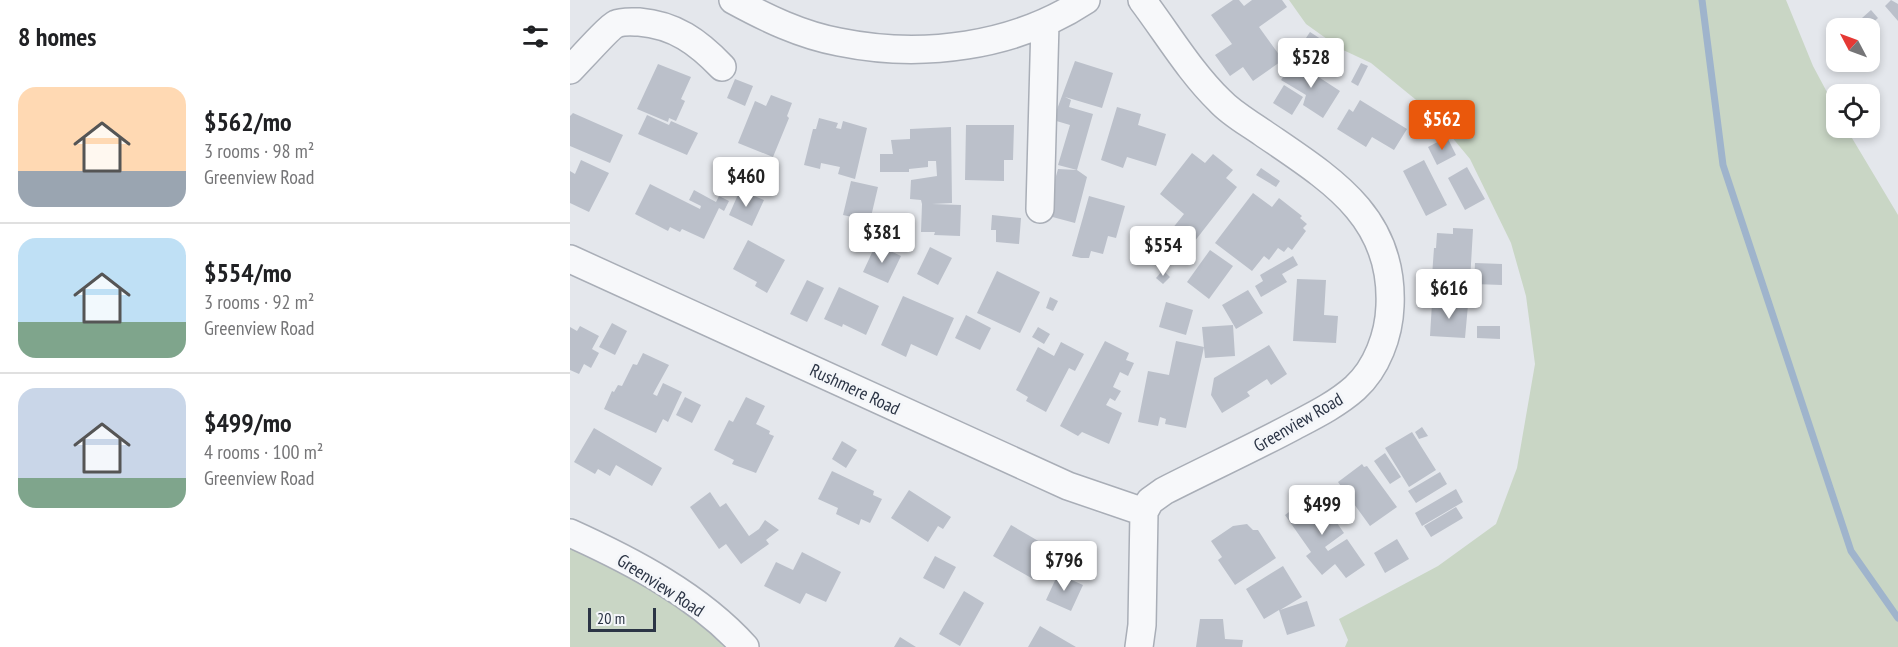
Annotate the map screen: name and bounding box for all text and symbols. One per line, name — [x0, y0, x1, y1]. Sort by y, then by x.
north arrow — [1826, 18, 1880, 72]
map controls — [1826, 18, 1880, 138]
text: 8 homes — [18, 20, 96, 53]
icon: filters — [519, 20, 552, 53]
pin: $528 — [1275, 38, 1347, 89]
text: $528 — [1292, 44, 1330, 70]
button: locate — [1826, 84, 1880, 138]
pin: $562 — [1406, 100, 1478, 151]
text: $562/mo — [204, 105, 292, 138]
text: $562 — [1423, 106, 1461, 132]
icon: home — [66, 111, 138, 183]
text: 3 rooms · 98 m² — [204, 138, 314, 164]
pin: $460 — [710, 157, 782, 208]
text: $460 — [727, 163, 765, 189]
text: Greenview Road — [204, 164, 314, 190]
pin: $381 — [846, 213, 918, 264]
text: $381 — [863, 219, 901, 245]
pin: $554 — [1127, 226, 1199, 277]
text: $554 — [1144, 232, 1182, 258]
text: $554/mo — [204, 256, 292, 289]
icon: home — [66, 262, 138, 334]
pin: $616 — [1413, 269, 1485, 320]
text: $616 — [1430, 275, 1468, 301]
text: 3 rooms · 92 m² — [204, 289, 314, 315]
text: Greenview Road — [204, 315, 314, 341]
street label: Rushmere Road — [806, 358, 904, 420]
street label: Greenview Road — [1249, 387, 1347, 457]
text: $499/mo — [204, 406, 292, 439]
icon: home — [66, 412, 138, 484]
text: 4 rooms · 100 m² — [204, 439, 323, 465]
text: Greenview Road — [204, 465, 314, 491]
pin: $499 — [1286, 485, 1358, 536]
text: $499 — [1303, 491, 1341, 517]
pin: $796 — [1028, 541, 1100, 592]
text: $796 — [1045, 547, 1083, 573]
street label: Greenview Road — [613, 548, 709, 622]
scale bar — [588, 605, 656, 632]
text: 20 m — [597, 608, 625, 628]

